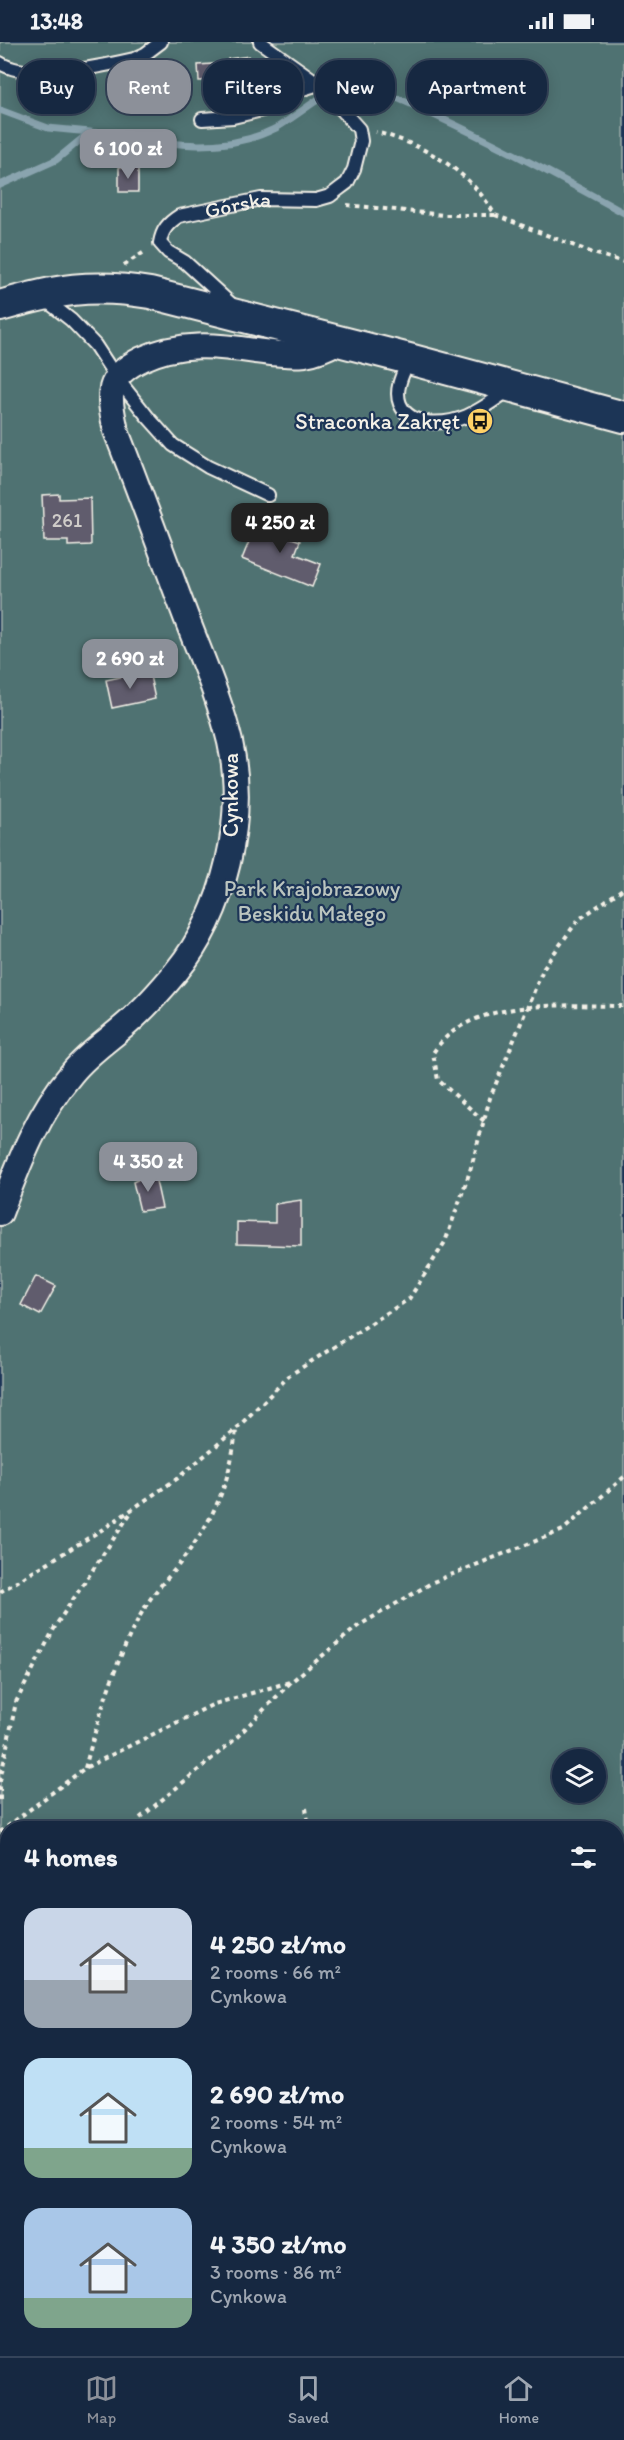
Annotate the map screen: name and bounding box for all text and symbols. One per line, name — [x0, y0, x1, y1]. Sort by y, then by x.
text: 13:48 — [30, 8, 83, 35]
chip: Buy — [18, 60, 95, 114]
chip: Rent — [107, 60, 191, 114]
chip: Filters — [203, 60, 303, 114]
chip: New — [315, 60, 395, 114]
chip: Apartment — [407, 60, 547, 114]
pin: 6 100 zł — [66, 129, 190, 180]
text: 6 100 zł — [94, 136, 162, 160]
street label: Górska — [202, 186, 272, 224]
bus stop icon: Straconka Zakręt — [465, 406, 495, 436]
place label: Straconka Zakręt — [295, 408, 460, 435]
pin: 4 250 zł — [218, 503, 342, 554]
house number: 261 — [52, 508, 82, 532]
text: 4 250 zł — [245, 510, 315, 534]
pin: 2 690 zł — [68, 639, 192, 690]
text: 2 690 zł — [96, 646, 164, 670]
street label: Cynkowa — [217, 753, 244, 837]
park label: Park Krajobrazowy Beskidu Małego — [224, 875, 401, 927]
pin: 4 350 zł — [86, 1142, 210, 1193]
text: 4 350 zł — [113, 1149, 183, 1173]
map controls — [552, 1749, 606, 1803]
button: layers — [552, 1749, 606, 1803]
text: 4 homes — [24, 1841, 118, 1873]
icon: filters — [567, 1841, 600, 1874]
text: 4 250 zł/mo — [210, 1928, 346, 1960]
icon: home — [72, 1932, 144, 2004]
text: 2 rooms · 66 m² — [210, 1960, 341, 1984]
text: Cynkowa — [210, 1984, 287, 2008]
text: 2 690 zł/mo — [210, 2078, 344, 2110]
icon: home — [72, 2082, 144, 2154]
text: 2 rooms · 54 m² — [210, 2110, 342, 2134]
text: Cynkowa — [210, 2134, 287, 2158]
text: 4 350 zł/mo — [210, 2228, 347, 2260]
icon: home — [72, 2232, 144, 2304]
text: 3 rooms · 86 m² — [210, 2260, 342, 2284]
text: Cynkowa — [210, 2284, 287, 2308]
tab: Map — [85, 2372, 118, 2427]
tab: Saved — [288, 2372, 329, 2427]
tab: Home — [499, 2372, 539, 2427]

